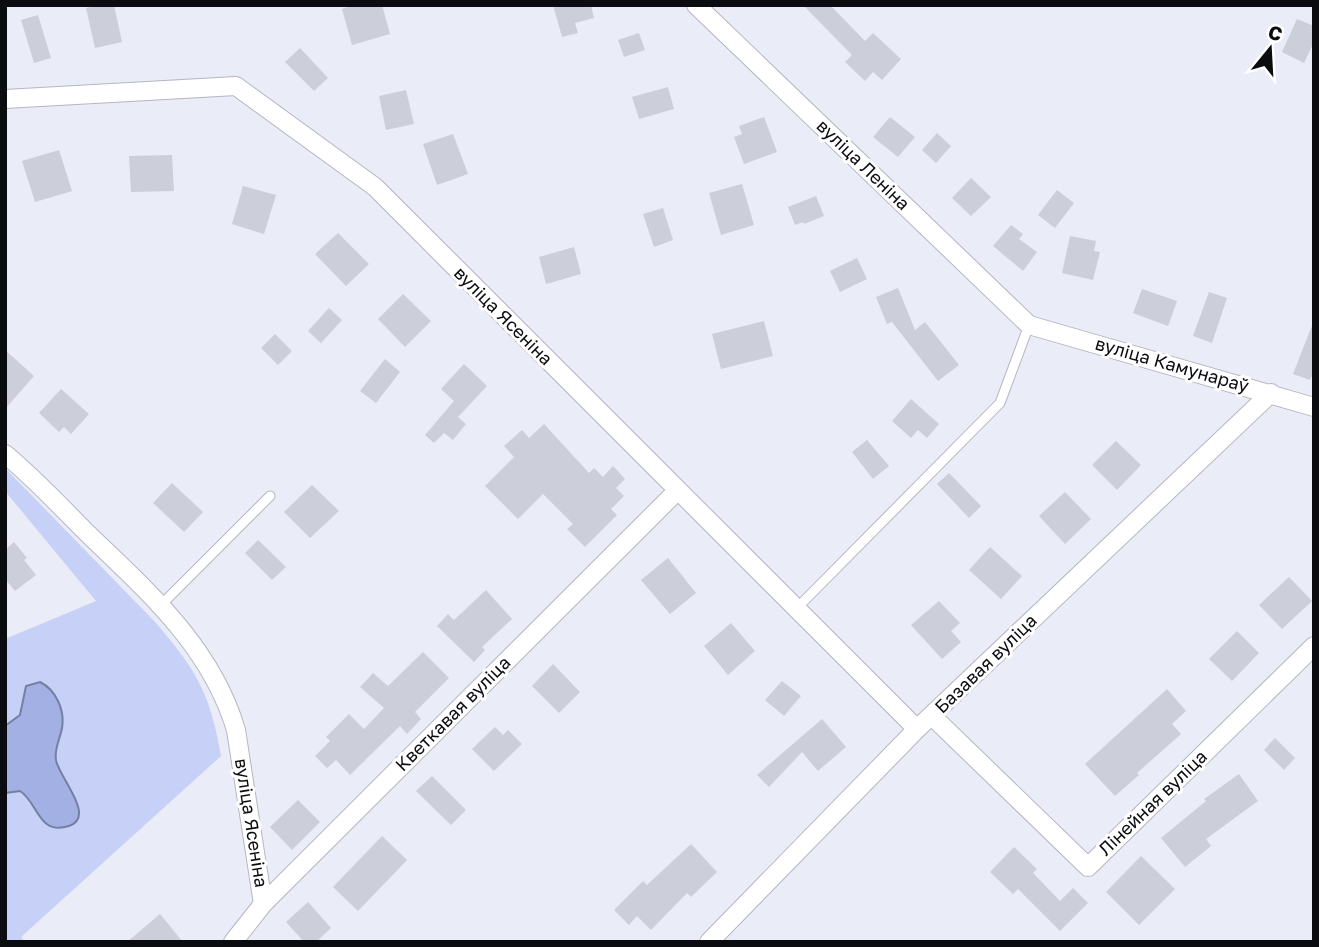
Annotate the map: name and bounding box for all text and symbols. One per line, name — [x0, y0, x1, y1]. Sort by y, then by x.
north arrow — [1235, 14, 1305, 84]
text: С — [1265, 19, 1285, 45]
street label: вуліца Леніна — [812, 114, 915, 214]
street label: вуліца Ясеніна — [450, 261, 558, 369]
street label: вуліца Камунараў — [1093, 332, 1252, 396]
street label: Базавая вуліца — [930, 609, 1041, 717]
street label: Кветкавая вуліца — [390, 651, 514, 775]
street label: Лінейная вуліца — [1093, 745, 1211, 860]
street label: вуліца Ясеніна — [231, 757, 273, 889]

